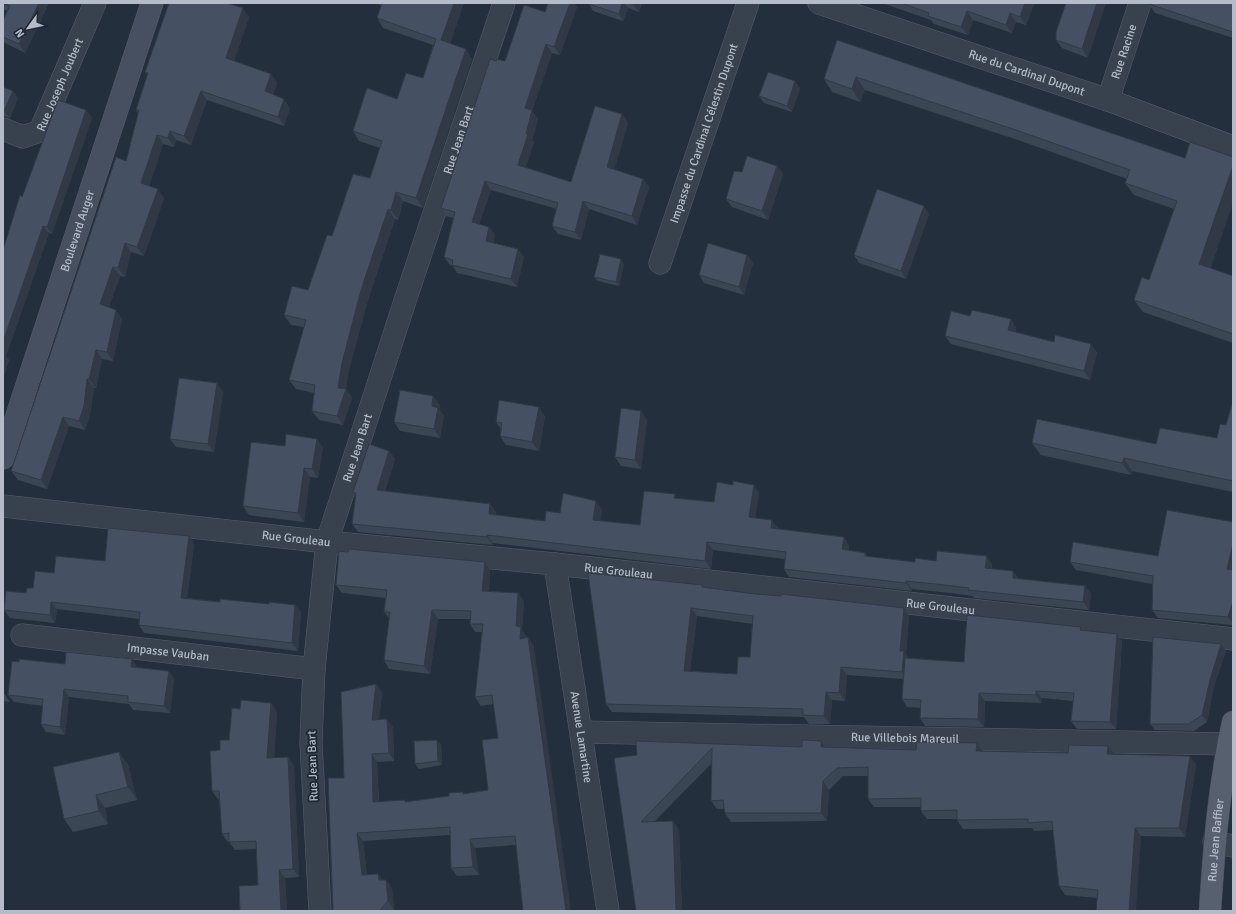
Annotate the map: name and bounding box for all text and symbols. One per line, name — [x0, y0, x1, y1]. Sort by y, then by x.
north arrow — [8, 8, 48, 48]
street label: Rue Racine — [1108, 22, 1140, 81]
text: N — [12, 26, 28, 40]
street label: Rue Joseph Joubert — [33, 36, 87, 134]
street label: Impasse du Cardinal Célestin Dupont — [667, 41, 741, 225]
street label: Rue du Cardinal Dupont — [967, 46, 1087, 99]
street label: Rue Jean Bart — [440, 104, 477, 176]
street label: Boulevard Auger — [57, 188, 98, 274]
street label: Rue Jean Bart — [339, 412, 376, 484]
street label: Rue Grouleau — [261, 527, 331, 550]
street label: Rue Grouleau — [583, 560, 654, 582]
street label: Rue Grouleau — [905, 595, 976, 618]
street label: Impasse Vauban — [126, 640, 210, 664]
street label: Avenue Lamartine — [567, 690, 596, 784]
street label: Rue Villebois Mareuil — [851, 729, 960, 747]
street label: Rue Jean Bart — [304, 730, 322, 802]
street label: Rue Jean Baffier — [1204, 797, 1227, 882]

